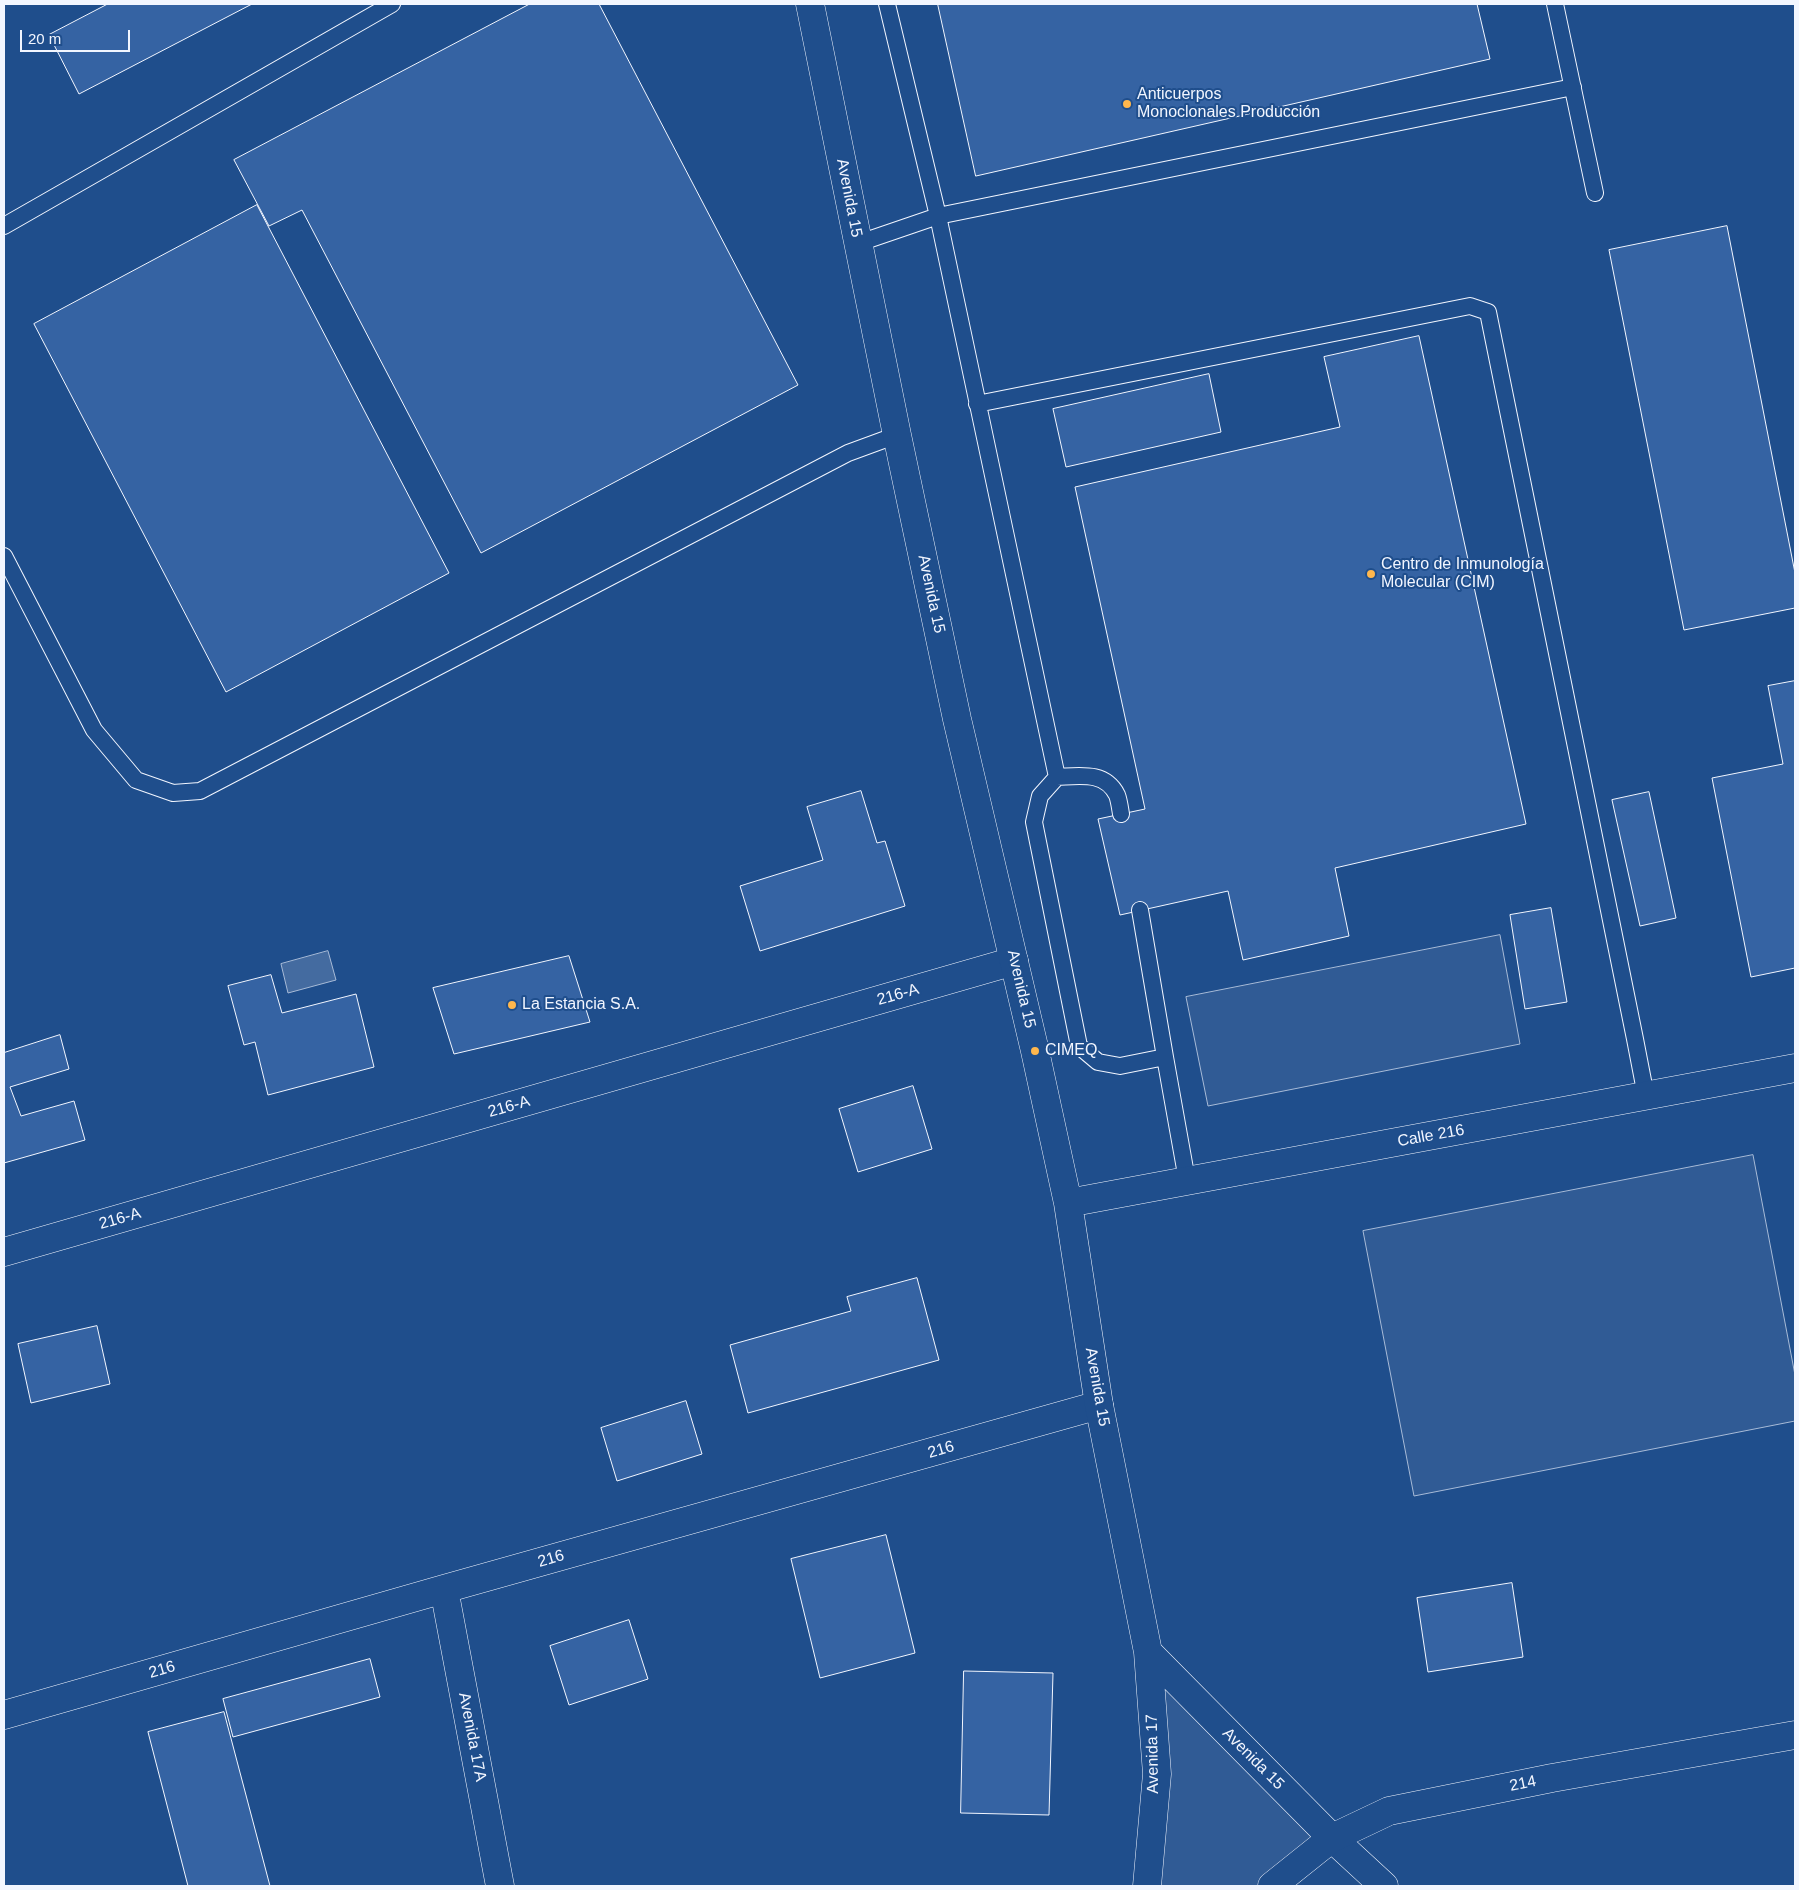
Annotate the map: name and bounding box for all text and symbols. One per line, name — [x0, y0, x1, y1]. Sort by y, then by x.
scale bar — [22, 20, 132, 52]
text: 20 m — [28, 30, 61, 47]
place label: Anticuerpos Monoclonales Producción — [1137, 85, 1320, 123]
marker: Anticuerpos Monoclonales Producción — [1121, 98, 1133, 110]
street label: Avenida 15 — [832, 157, 866, 239]
street label: Avenida 15 — [913, 553, 949, 635]
place label: Centro de Inmunología Molecular (CIM) — [1381, 555, 1544, 593]
marker: Centro de Inmunología Molecular (CIM) — [1365, 568, 1377, 580]
street label: Avenida 15 — [1003, 948, 1039, 1030]
street label: 216-A — [875, 980, 921, 1010]
place label: La Estancia S.A. — [522, 995, 640, 1015]
marker: La Estancia S.A. — [506, 999, 518, 1011]
place label: CIMEQ — [1045, 1041, 1097, 1061]
marker: CIMEQ — [1029, 1045, 1041, 1057]
street label: 216-A — [486, 1092, 532, 1122]
street label: Calle 216 — [1396, 1121, 1466, 1151]
street label: 216-A — [97, 1204, 143, 1234]
street label: Avenida 15 — [1081, 1346, 1113, 1428]
street label: 216 — [926, 1437, 956, 1463]
street label: 216 — [536, 1546, 566, 1572]
street label: 216 — [147, 1657, 177, 1683]
street label: Avenida 17A — [454, 1691, 490, 1783]
street label: Avenida 17 — [1143, 1714, 1163, 1794]
street label: Avenida 15 — [1218, 1724, 1288, 1794]
street label: 214 — [1508, 1772, 1538, 1796]

